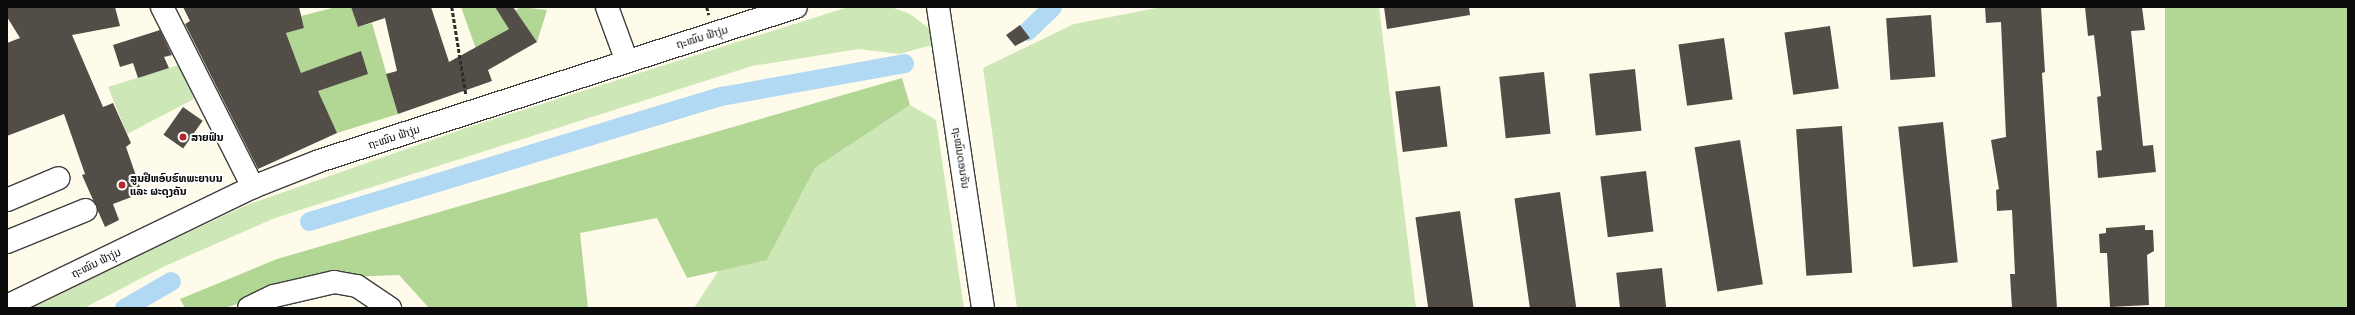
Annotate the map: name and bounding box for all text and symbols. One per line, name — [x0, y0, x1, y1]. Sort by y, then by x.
street label: ຖະໝົນ ຟ້າງຸ່ມ — [674, 23, 730, 51]
street label: ຖະໝົນ ຟ້າງຸ່ມ — [366, 122, 422, 152]
street label: ຖະໝົນດອນຈັນ — [950, 126, 972, 190]
place label: ສາຍຟົນ — [191, 130, 224, 144]
marker: ສາຍຟົນ — [178, 132, 188, 142]
place label: ສູນຢຶຫອົບຮົທພະຍາບນ ແລະ ຜະດຸງຄັນ — [130, 172, 222, 198]
marker: ສູນຢຶຫອົບຮົທພະຍາບນ ແລະ ຜະດຸງຄັນ — [117, 180, 127, 190]
street label: ຖະໝົນ ຟ້າງຸ່ມ — [69, 245, 123, 281]

